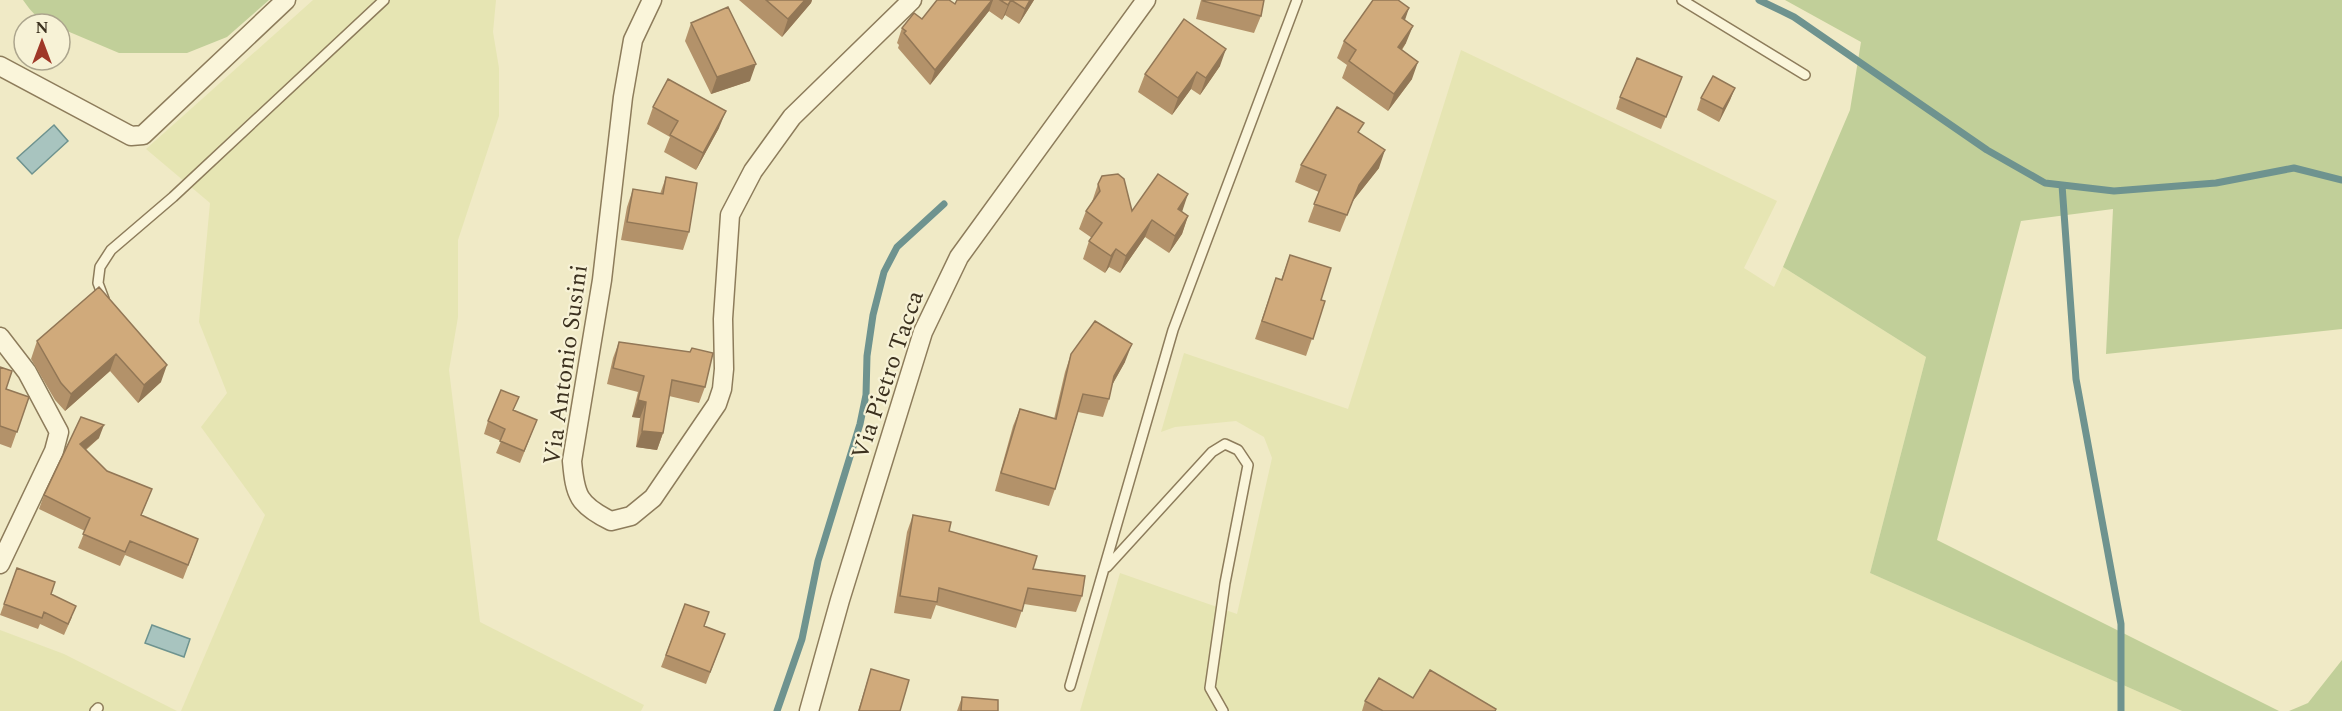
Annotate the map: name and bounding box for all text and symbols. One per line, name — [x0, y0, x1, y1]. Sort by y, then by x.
north arrow — [12, 12, 72, 72]
text: N — [35, 16, 49, 40]
street label: Via Antonio Susini — [534, 262, 598, 468]
street label: Via Pietro Tacca — [842, 286, 934, 464]

